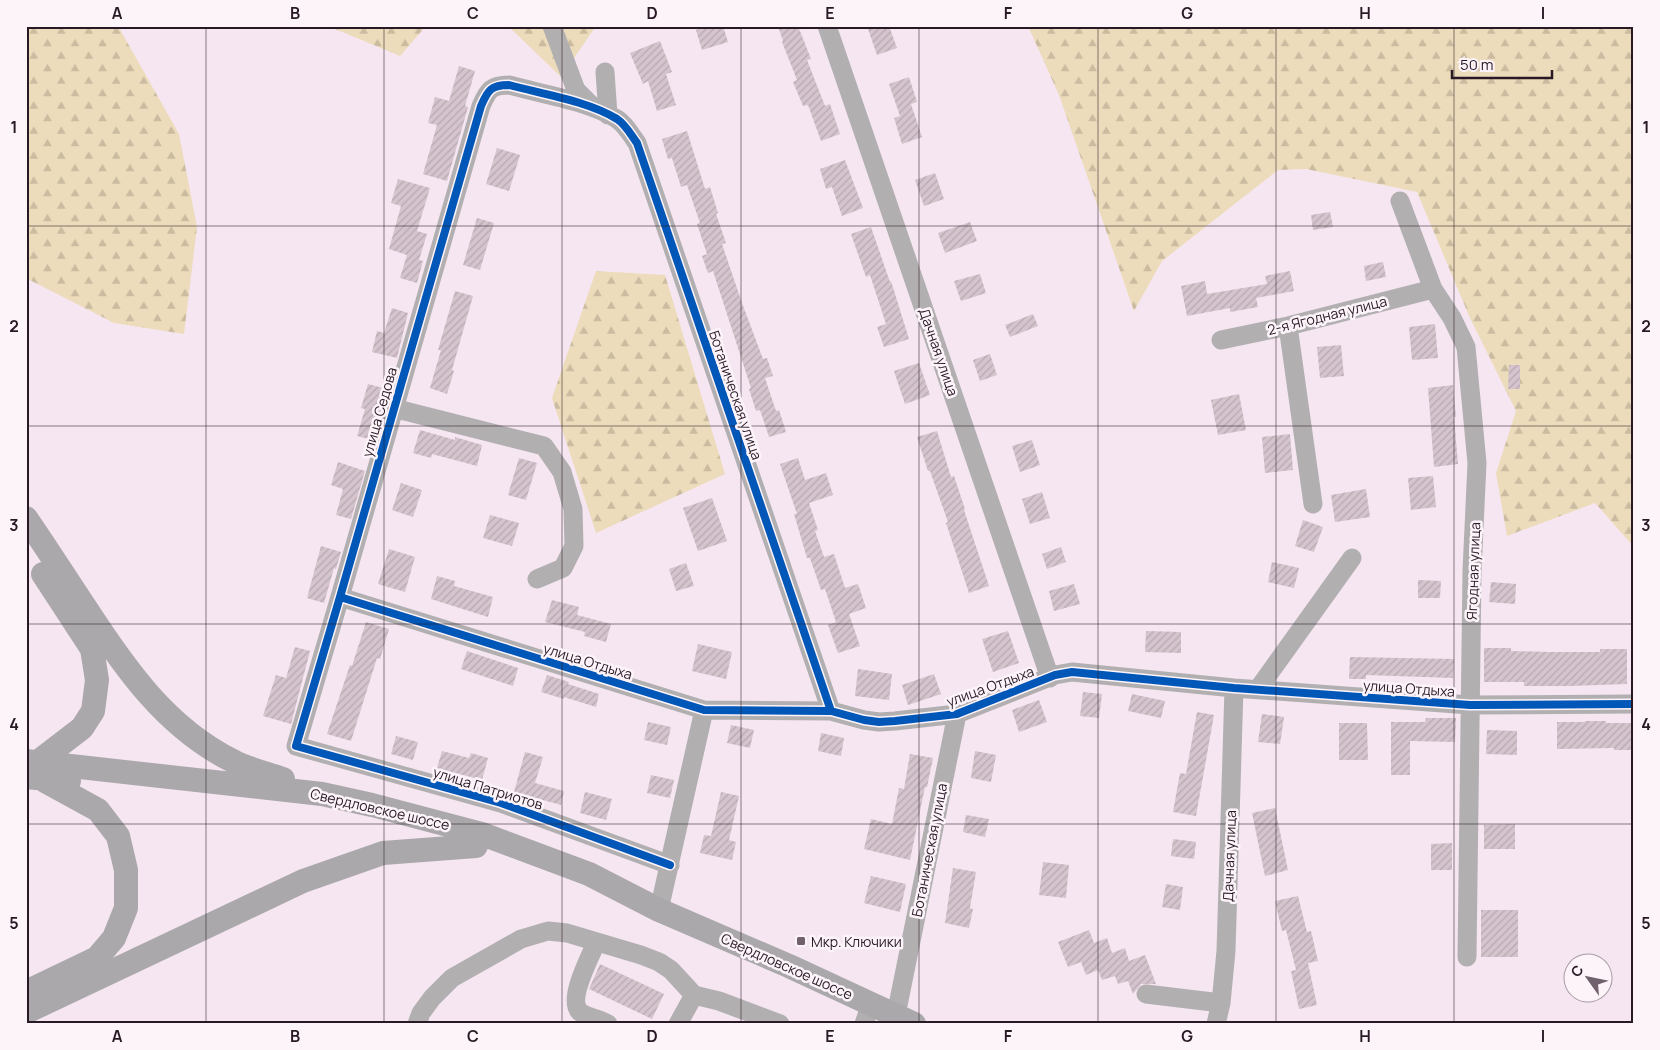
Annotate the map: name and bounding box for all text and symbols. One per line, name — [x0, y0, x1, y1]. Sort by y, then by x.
text: A — [112, 2, 123, 24]
text: B — [290, 2, 300, 24]
text: C — [467, 2, 479, 24]
text: D — [646, 2, 658, 24]
text: E — [825, 2, 835, 24]
text: F — [1004, 2, 1013, 24]
text: G — [1181, 2, 1193, 24]
text: H — [1359, 2, 1371, 24]
text: I — [1541, 2, 1545, 24]
scale bar — [1452, 48, 1552, 80]
text: 50 m — [1460, 54, 1494, 75]
text: 1 — [10, 116, 18, 138]
text: 1 — [1642, 116, 1650, 138]
street label: 2-я Ягодная улица — [1265, 291, 1389, 339]
street label: Дачная улица — [915, 305, 963, 399]
text: 2 — [9, 315, 19, 337]
text: 2 — [1641, 315, 1651, 337]
street label: Ботаническая улица — [705, 328, 767, 462]
street label: улица Седова — [357, 365, 401, 459]
text: 3 — [9, 514, 19, 536]
text: 3 — [1641, 514, 1651, 536]
street label: Ягодная улица — [1462, 522, 1484, 620]
street label: улица Отдыха — [541, 638, 635, 684]
street label: улица Отдыха — [943, 661, 1037, 711]
street label: улица Отдыха — [1362, 675, 1456, 701]
text: 4 — [9, 713, 19, 735]
text: 4 — [1641, 713, 1651, 735]
street label: улица Патриотов — [431, 762, 546, 814]
street label: Ботаническая улица — [907, 782, 951, 918]
street label: Свердловское шоссе — [308, 784, 452, 834]
street label: Дачная улица — [1218, 810, 1240, 902]
text: 5 — [9, 912, 19, 934]
text: 5 — [1641, 912, 1651, 934]
street label: Свердловское шоссе — [718, 928, 856, 1004]
place label: Мкр. Ключики — [811, 932, 902, 951]
marker: Мкр. Ключики — [795, 935, 807, 947]
north arrow — [1562, 952, 1612, 1002]
text: С — [1566, 961, 1587, 980]
text: A — [112, 1025, 123, 1047]
text: B — [290, 1025, 300, 1047]
text: C — [467, 1025, 479, 1047]
text: D — [646, 1025, 658, 1047]
text: E — [825, 1025, 835, 1047]
text: F — [1004, 1025, 1013, 1047]
text: G — [1181, 1025, 1193, 1047]
text: H — [1359, 1025, 1371, 1047]
text: I — [1541, 1025, 1545, 1047]

